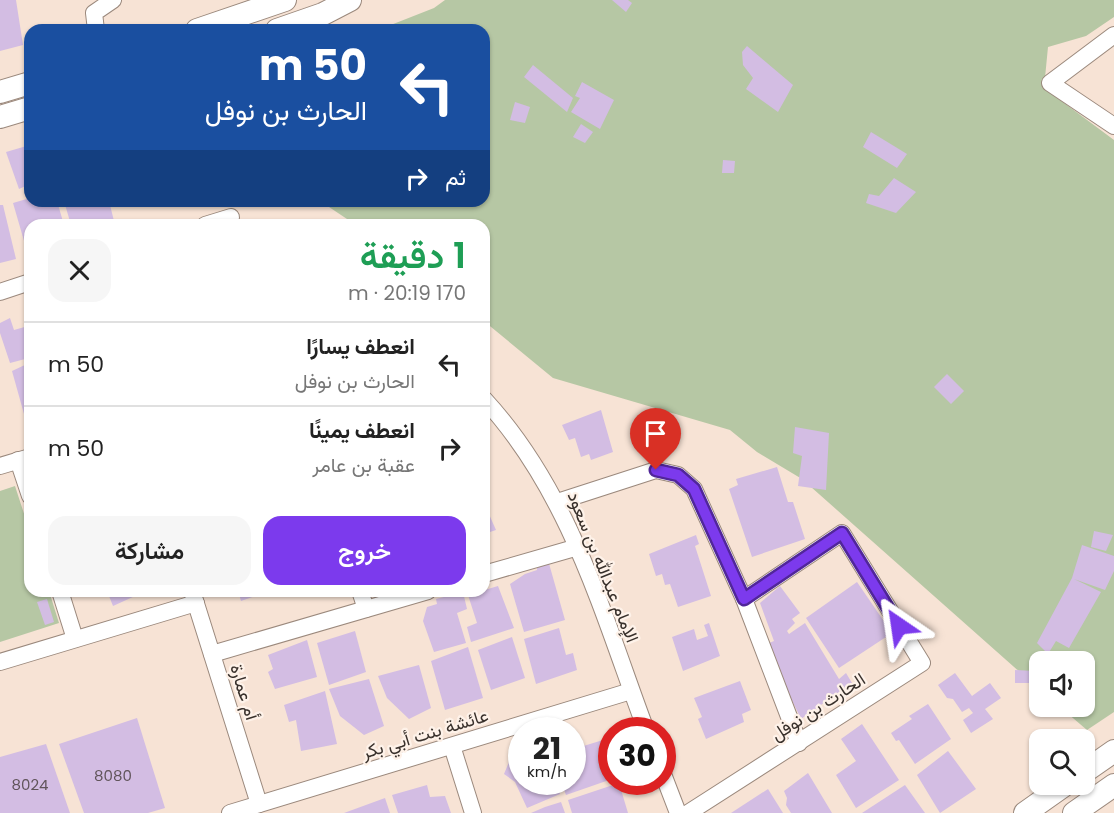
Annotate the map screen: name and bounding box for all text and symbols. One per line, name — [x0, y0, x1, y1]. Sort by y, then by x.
text: 50 m — [259, 36, 367, 95]
icon: left — [388, 48, 466, 126]
text: الحارث بن نوفل — [205, 92, 367, 129]
icon: right — [400, 162, 433, 195]
text: ثم — [445, 162, 466, 193]
text: 1 دقيقة — [360, 230, 466, 281]
button: close — [48, 239, 111, 302]
text: 170 m · 20:19 — [348, 279, 466, 307]
text: انعطف يسارًا — [306, 331, 415, 362]
icon: left — [433, 348, 466, 381]
text: 50 m — [48, 349, 104, 380]
text: الحارث بن نوفل — [295, 367, 415, 395]
pin — [630, 408, 681, 470]
text: انعطف يمينًا — [309, 415, 415, 446]
icon: arrive — [639, 417, 672, 450]
icon: right — [433, 432, 466, 465]
text: 50 m — [48, 433, 104, 464]
text: عقبة بن عامر — [312, 451, 415, 479]
street label: الإمام عبدالله بن سعود — [562, 487, 645, 646]
button: مشاركة — [48, 516, 251, 585]
button: خروج — [263, 516, 466, 585]
position arrow — [867, 594, 931, 658]
map controls — [1029, 651, 1095, 795]
button: sound — [1029, 651, 1095, 717]
street label: أم عمارة — [224, 661, 265, 723]
street label: الحارث بن نوفل — [766, 667, 870, 747]
street label: عائشة بنت أبي بكر — [358, 702, 492, 768]
speed limit sign: 30 — [598, 717, 676, 795]
text: 21 — [533, 727, 561, 770]
button: search — [1029, 729, 1095, 795]
text: km/h — [527, 761, 567, 782]
house number: 8080 — [94, 765, 132, 786]
house number: 8024 — [12, 774, 48, 795]

